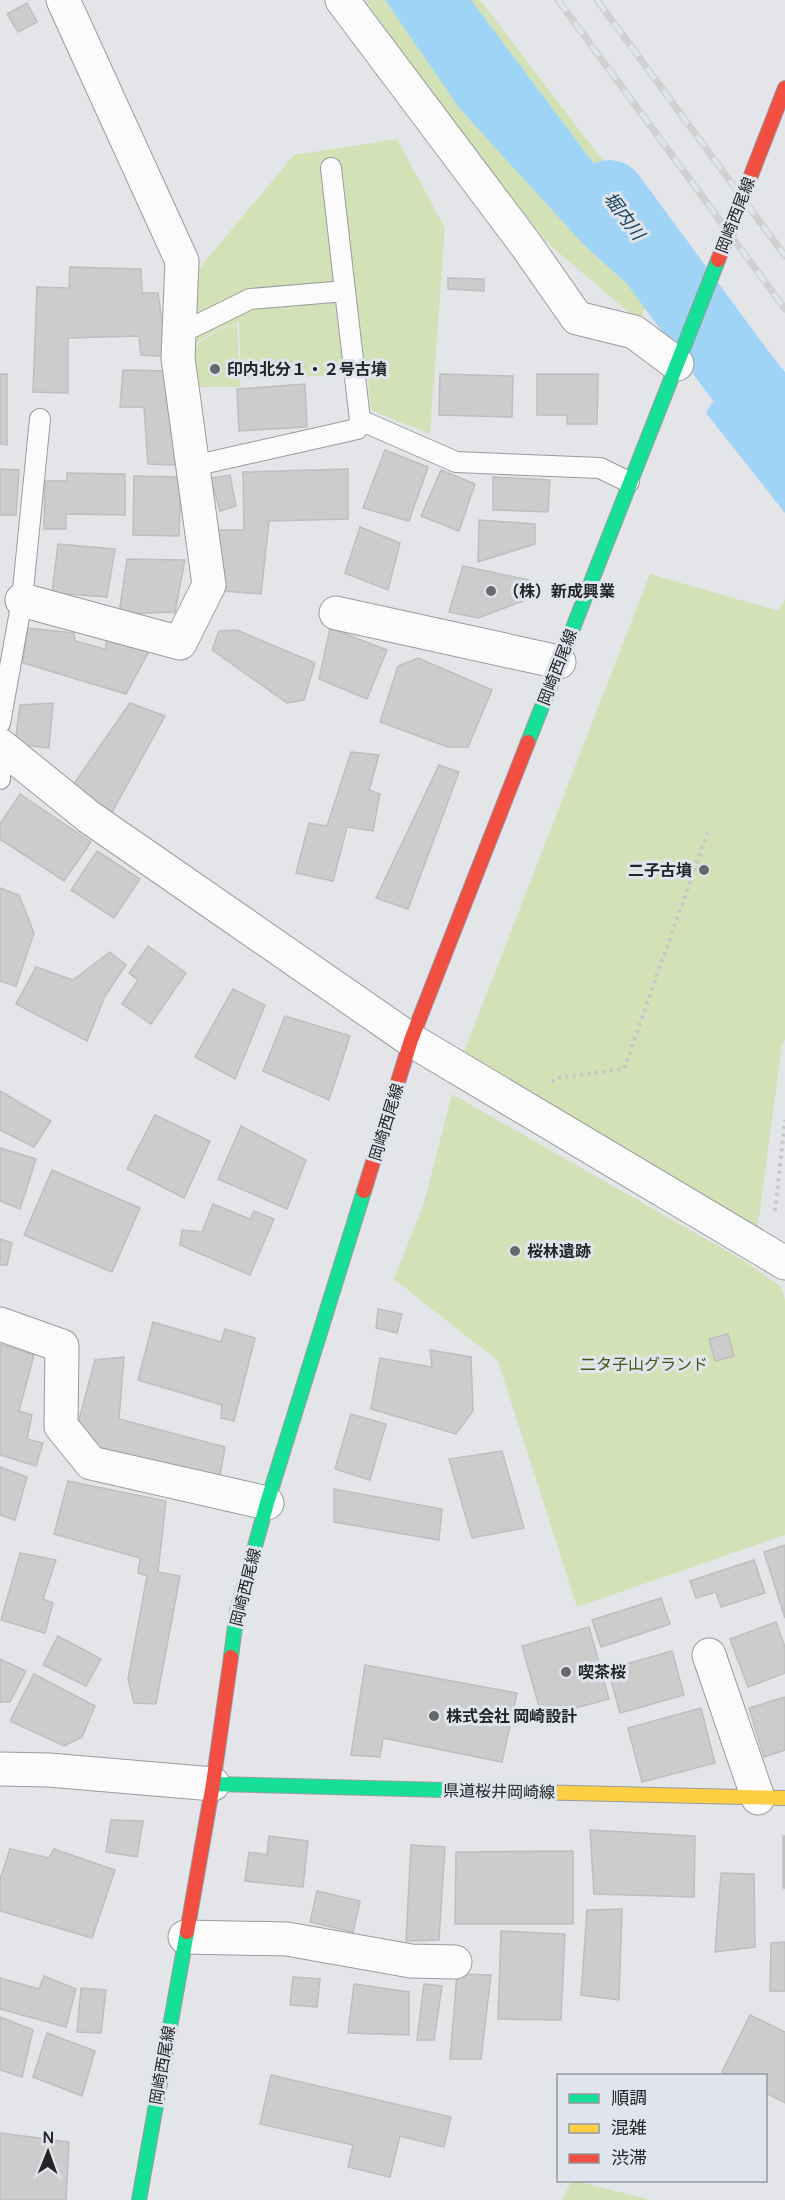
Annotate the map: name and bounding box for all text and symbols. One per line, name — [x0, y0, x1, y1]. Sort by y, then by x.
street label: 岡崎西尾線 — [710, 174, 760, 256]
water label: 堀内川 — [599, 187, 652, 246]
place label: 印内北分１・２号古墳 — [227, 358, 387, 380]
marker: 印内北分１・２号古墳 — [208, 362, 222, 376]
place label: （株）新成興業 — [503, 580, 615, 602]
marker: （株）新成興業 — [484, 584, 498, 598]
street label: 岡崎西尾線 — [532, 626, 582, 708]
place label: 二子古墳 — [628, 859, 692, 881]
marker: 二子古墳 — [697, 863, 711, 877]
street label: 岡崎西尾線 — [364, 1081, 408, 1163]
place label: 桜林遺跡 — [527, 1240, 591, 1262]
marker: 桜林遺跡 — [508, 1244, 522, 1258]
park label: 二タ子山グランド — [580, 1353, 708, 1375]
street label: 岡崎西尾線 — [225, 1546, 265, 1628]
place label: 喫茶桜 — [578, 1661, 626, 1683]
marker: 喫茶桜 — [559, 1665, 573, 1679]
place label: 株式会社 岡崎設計 — [446, 1705, 577, 1727]
marker: 株式会社 岡崎設計 — [427, 1709, 441, 1723]
street label: 県道桜井岡崎線 — [443, 1779, 555, 1803]
street label: 岡崎西尾線 — [144, 2024, 180, 2106]
legend — [557, 2074, 767, 2182]
text: 順調 — [611, 2085, 647, 2109]
text: 混雑 — [611, 2115, 647, 2139]
north arrow — [18, 2122, 78, 2182]
text: N — [42, 2126, 54, 2148]
text: 渋滞 — [611, 2145, 647, 2169]

